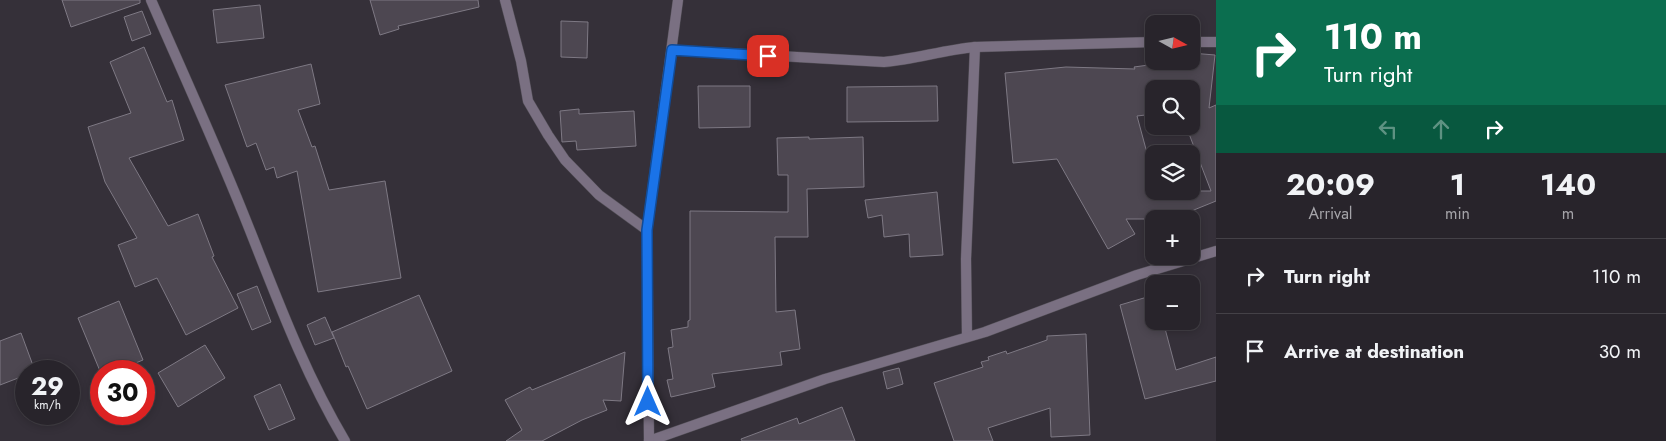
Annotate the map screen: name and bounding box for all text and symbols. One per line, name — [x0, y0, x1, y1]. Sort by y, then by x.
text: 110 m — [1324, 12, 1422, 62]
north arrow — [1145, 15, 1200, 70]
map controls — [1145, 15, 1200, 330]
icon: right — [1241, 20, 1306, 85]
pin — [747, 35, 789, 77]
icon: arrive — [754, 42, 782, 70]
text: Turn right — [1324, 58, 1412, 90]
button: search — [1145, 80, 1200, 135]
icon: left — [1374, 115, 1402, 143]
icon: ahead — [1427, 115, 1455, 143]
icon: right — [1480, 115, 1508, 143]
button: layers — [1145, 145, 1200, 200]
text: 20:09 — [1286, 163, 1375, 206]
text: 1 — [1450, 163, 1465, 206]
text: 140 — [1540, 163, 1596, 206]
text: Arrival — [1308, 202, 1353, 225]
text: min — [1445, 202, 1470, 225]
text: m — [1562, 202, 1574, 225]
button: + — [1145, 210, 1200, 265]
icon: right — [1241, 262, 1269, 290]
text: Turn right — [1284, 263, 1370, 290]
text: 110 m — [1592, 263, 1641, 290]
button: − — [1145, 275, 1200, 330]
icon: arrive — [1241, 337, 1269, 365]
text: Arrive at destination — [1284, 338, 1464, 365]
text: 30 m — [1599, 338, 1641, 365]
speed limit sign: 30 — [90, 360, 155, 425]
text: 29 — [31, 368, 64, 404]
position arrow — [621, 375, 673, 427]
text: km/h — [34, 396, 61, 414]

